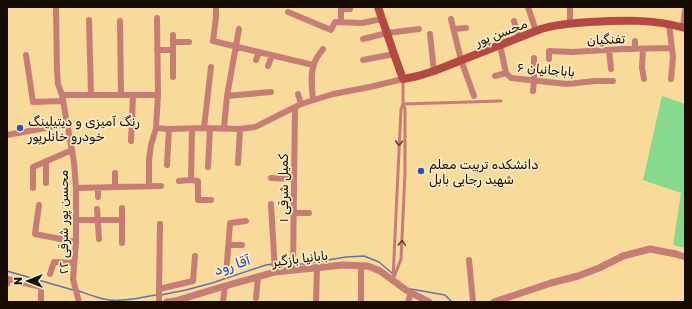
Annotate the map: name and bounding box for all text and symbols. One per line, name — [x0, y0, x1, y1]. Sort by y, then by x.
street label: محسن پور — [472, 16, 530, 51]
street label: تفنگیان — [586, 31, 626, 48]
street label: باباجانیان ۶ — [516, 59, 575, 79]
place label: رنگ آمیزی و دیتیلینگ خودرو خانلرپور — [27, 114, 140, 145]
marker: رنگ آمیزی و دیتیلینگ خودرو خانلرپور — [15, 123, 25, 133]
one-way arrow — [395, 140, 403, 146]
street label: کمیل شرقی ۱ — [276, 154, 292, 222]
place label: دانشکده تربیت معلم شهید رجایی بابل — [429, 157, 539, 188]
marker: دانشکده تربیت معلم شهید رجایی بابل — [416, 166, 426, 176]
street label: محسن پور شرقی ۲۲ — [56, 170, 72, 274]
one-way arrow — [398, 240, 406, 246]
street label: بابانیا بازگیر — [270, 248, 329, 270]
water label: آقا رود — [212, 252, 253, 279]
north arrow — [8, 261, 48, 301]
text: N — [12, 277, 25, 285]

